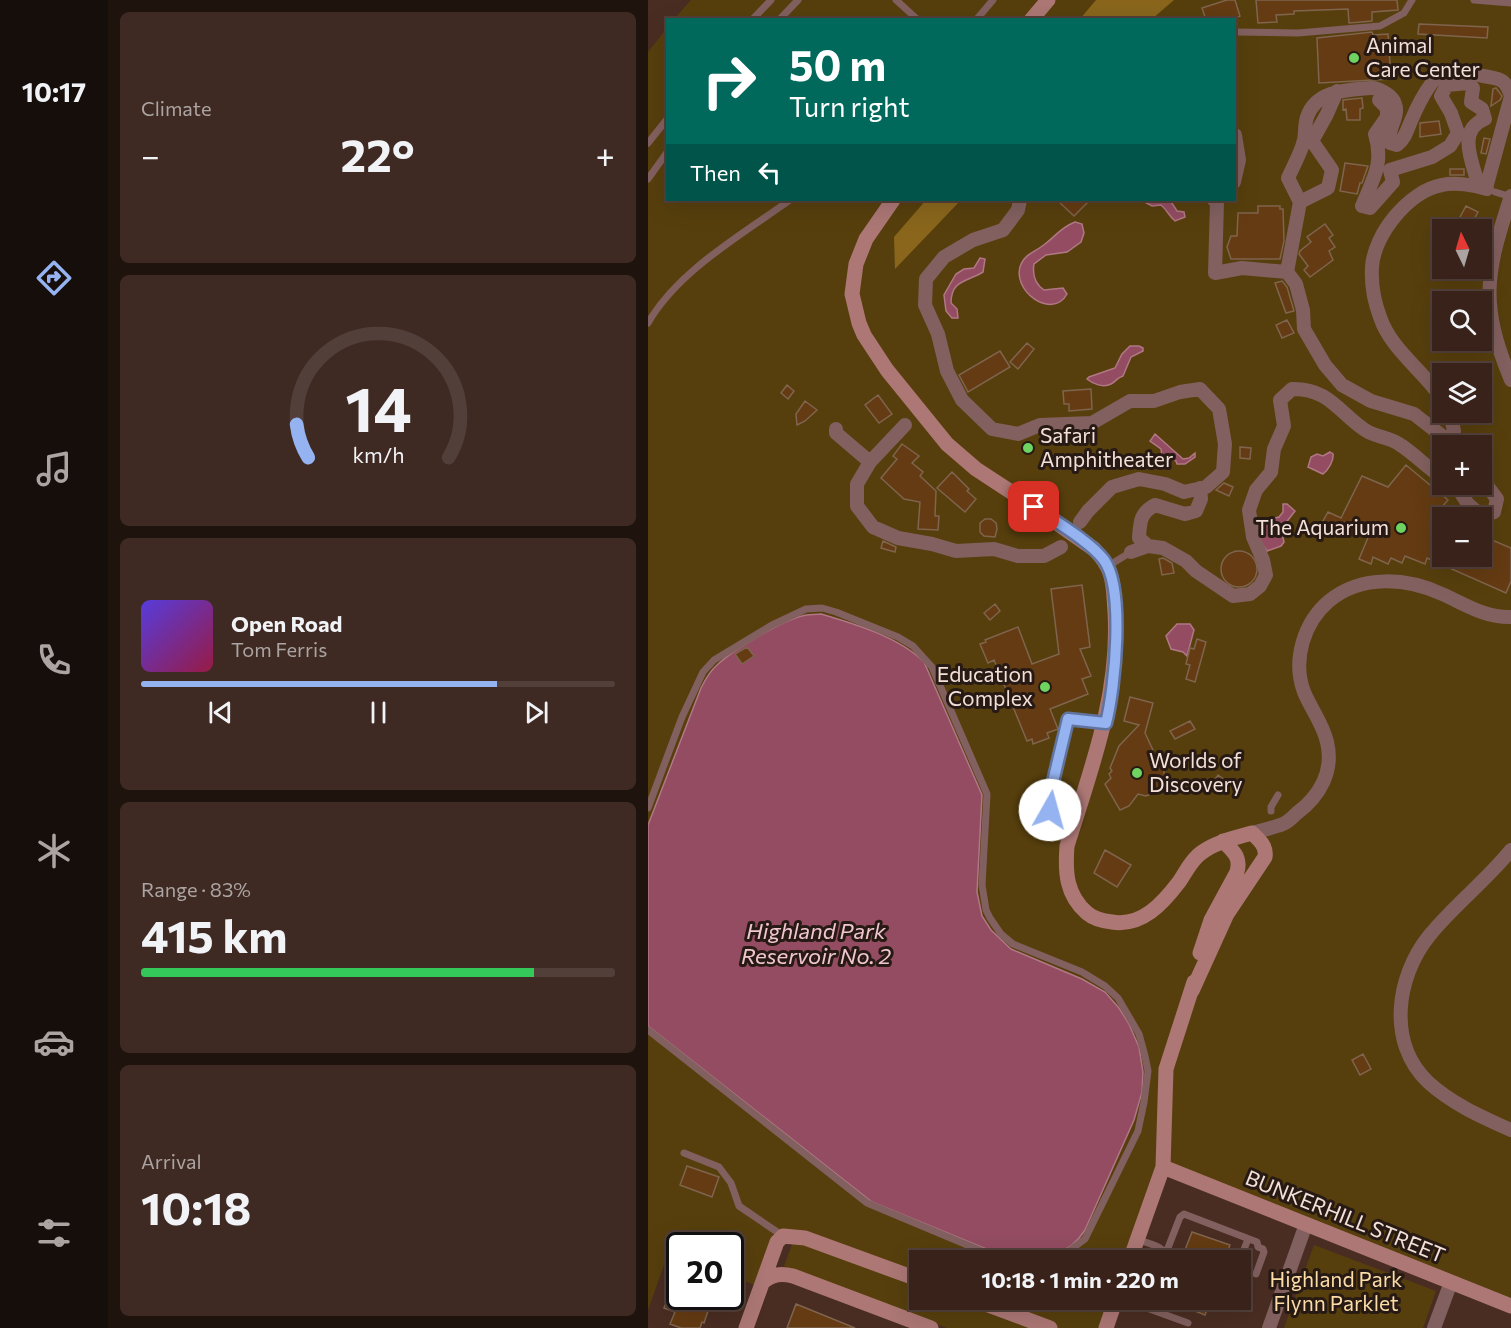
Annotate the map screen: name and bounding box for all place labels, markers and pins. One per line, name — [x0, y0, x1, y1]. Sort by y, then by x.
place label: Animal Care Center — [1366, 32, 1480, 81]
marker: Animal Care Center — [1347, 51, 1361, 65]
place label: Safari Amphitheater — [1040, 422, 1173, 471]
marker: Safari Amphitheater — [1021, 441, 1035, 455]
pin — [1008, 481, 1059, 532]
place label: The Aquarium — [1256, 514, 1389, 539]
marker: The Aquarium — [1394, 521, 1408, 535]
place label: Education Complex — [937, 661, 1033, 710]
marker: Education Complex — [1038, 680, 1052, 694]
place label: Worlds of Discovery — [1149, 747, 1243, 796]
marker: Worlds of Discovery — [1130, 766, 1144, 780]

